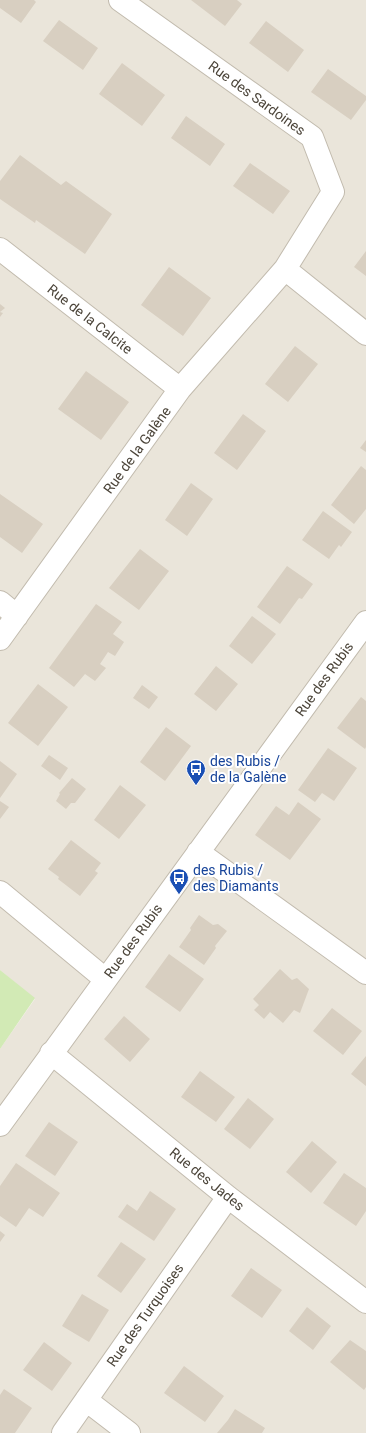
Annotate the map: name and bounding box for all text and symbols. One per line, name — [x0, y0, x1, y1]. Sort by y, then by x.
street label: Rue des Sardoines — [206, 58, 308, 138]
street label: Rue de la Calcite — [44, 281, 136, 357]
street label: Rue de la Galène — [100, 403, 174, 497]
street label: Rue des Rubis — [292, 639, 356, 719]
place label: des Rubis / de la Galène — [210, 753, 286, 785]
bus stop icon: des Rubis / de la Galène — [185, 758, 207, 786]
place label: des Rubis / des Diamants — [193, 862, 279, 894]
bus stop icon: des Rubis / des Diamants — [168, 867, 190, 895]
street label: Rue des Rubis — [101, 901, 165, 981]
street label: Rue des Jades — [167, 1144, 247, 1214]
street label: Rue des Turquoises — [103, 1260, 187, 1370]

